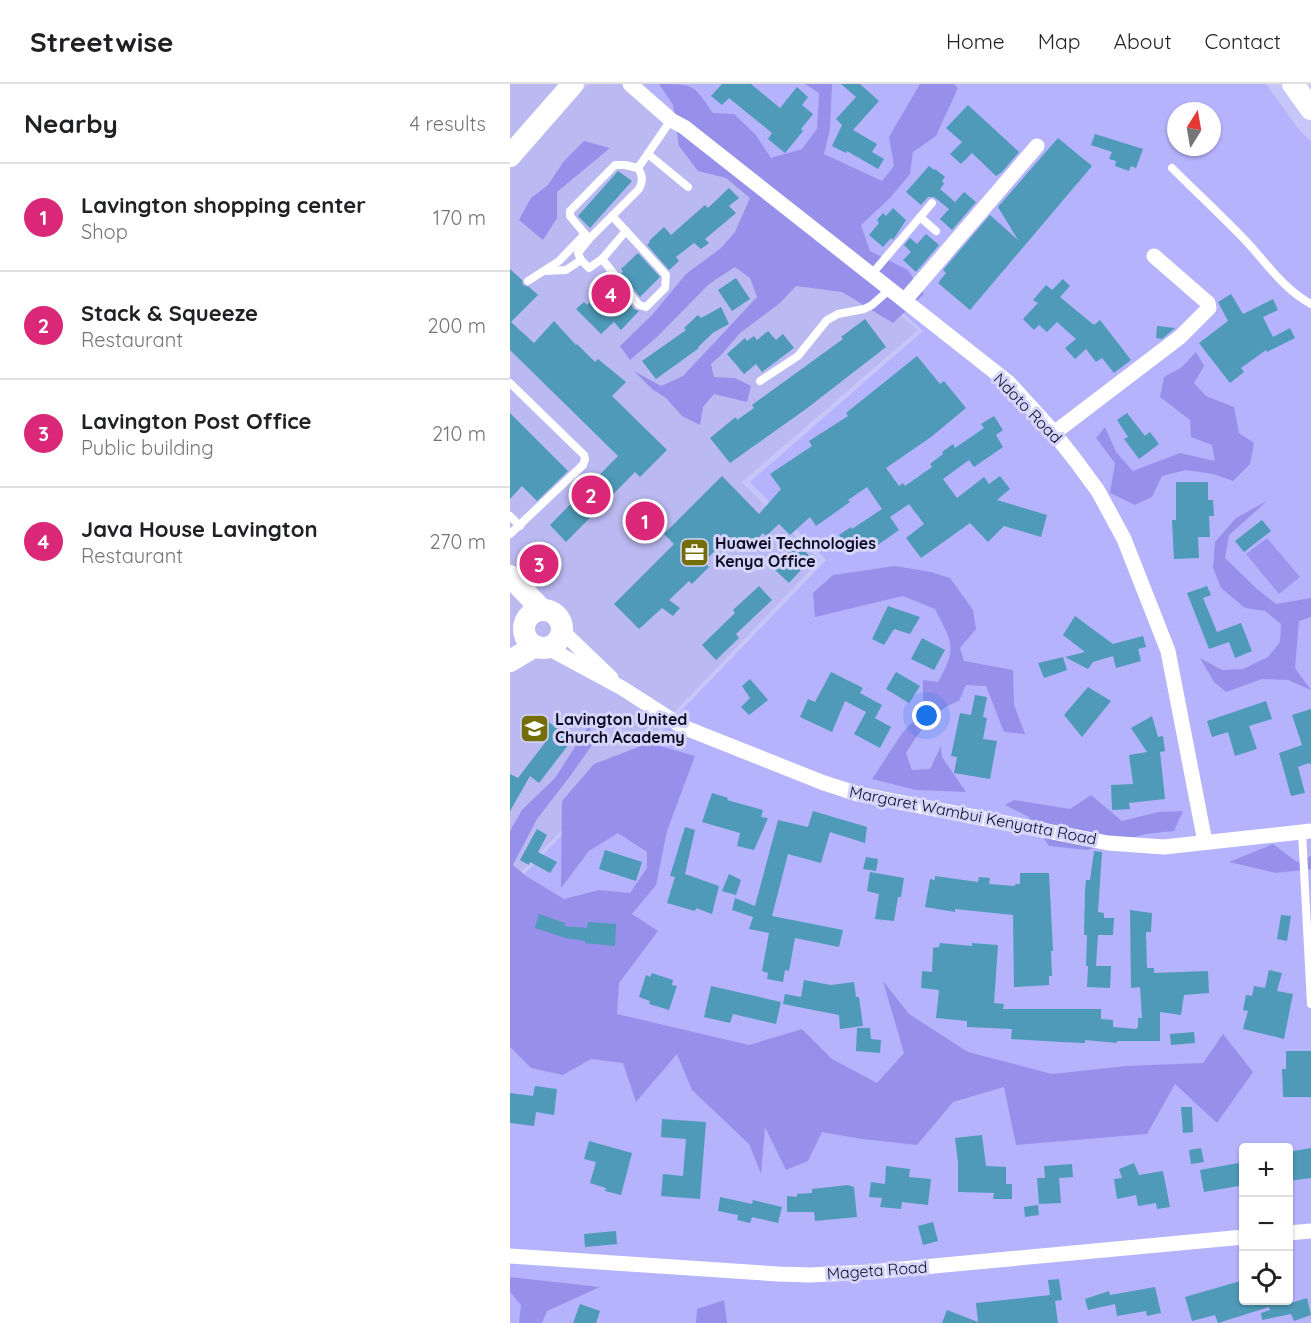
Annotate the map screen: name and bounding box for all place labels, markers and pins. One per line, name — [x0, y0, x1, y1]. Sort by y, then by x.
pin: 4 — [592, 272, 630, 316]
pin: 2 — [572, 472, 610, 518]
pin: 1 — [626, 498, 664, 544]
place label: Huawei Technologies Kenya Office — [715, 533, 876, 571]
office icon: Huawei Technologies Kenya Office — [678, 536, 710, 568]
pin: 3 — [519, 542, 558, 586]
place label: Lavington United Church Academy — [555, 709, 687, 747]
school or university icon: Lavington United Church Academy — [518, 712, 550, 744]

